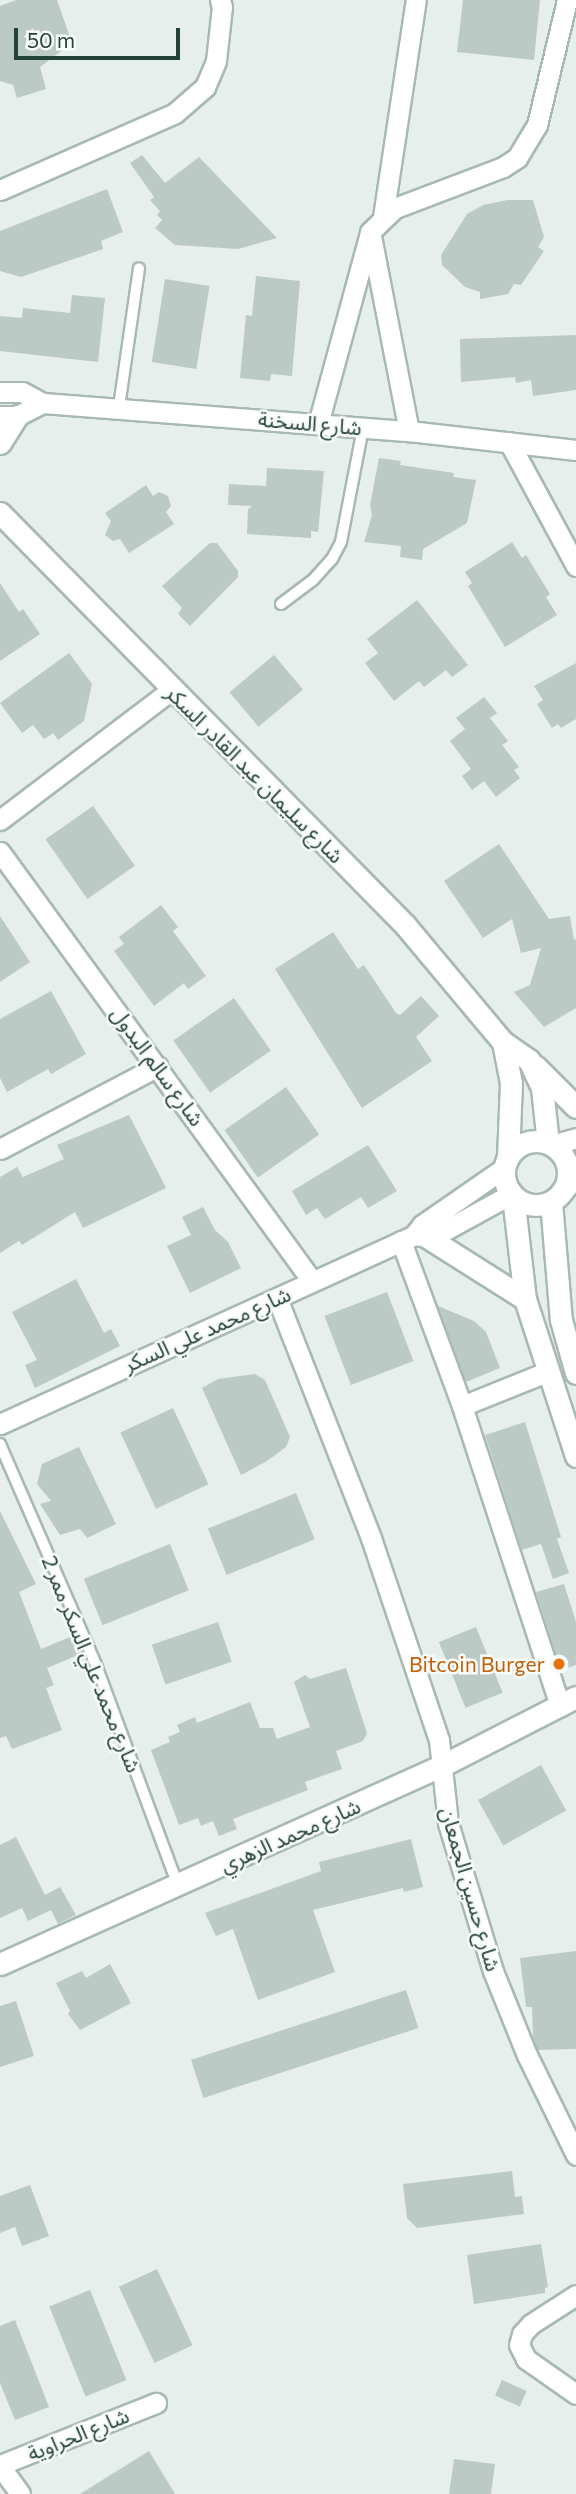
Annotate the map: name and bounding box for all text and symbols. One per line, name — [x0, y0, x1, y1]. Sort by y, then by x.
scale bar — [18, 14, 184, 58]
text: 50 m — [27, 27, 75, 52]
street label: شارع السخنة — [257, 406, 363, 440]
street label: شارع سليمان عبد القادر السكر — [161, 680, 349, 868]
street label: شارع سالم البدول — [106, 1001, 210, 1131]
street label: شارع محمد علي السكر — [120, 1281, 294, 1377]
street label: شارع محمد علي السكر ممر 2 — [37, 1552, 147, 1776]
place label: Bitcoin Burger — [409, 1651, 545, 1677]
marker: Bitcoin Burger — [551, 1656, 567, 1672]
street label: شارع محمد الزهري — [216, 1793, 364, 1877]
street label: شارع حسين الجمعان — [435, 1804, 507, 1974]
street label: شارع الحراوية — [23, 2402, 133, 2466]

